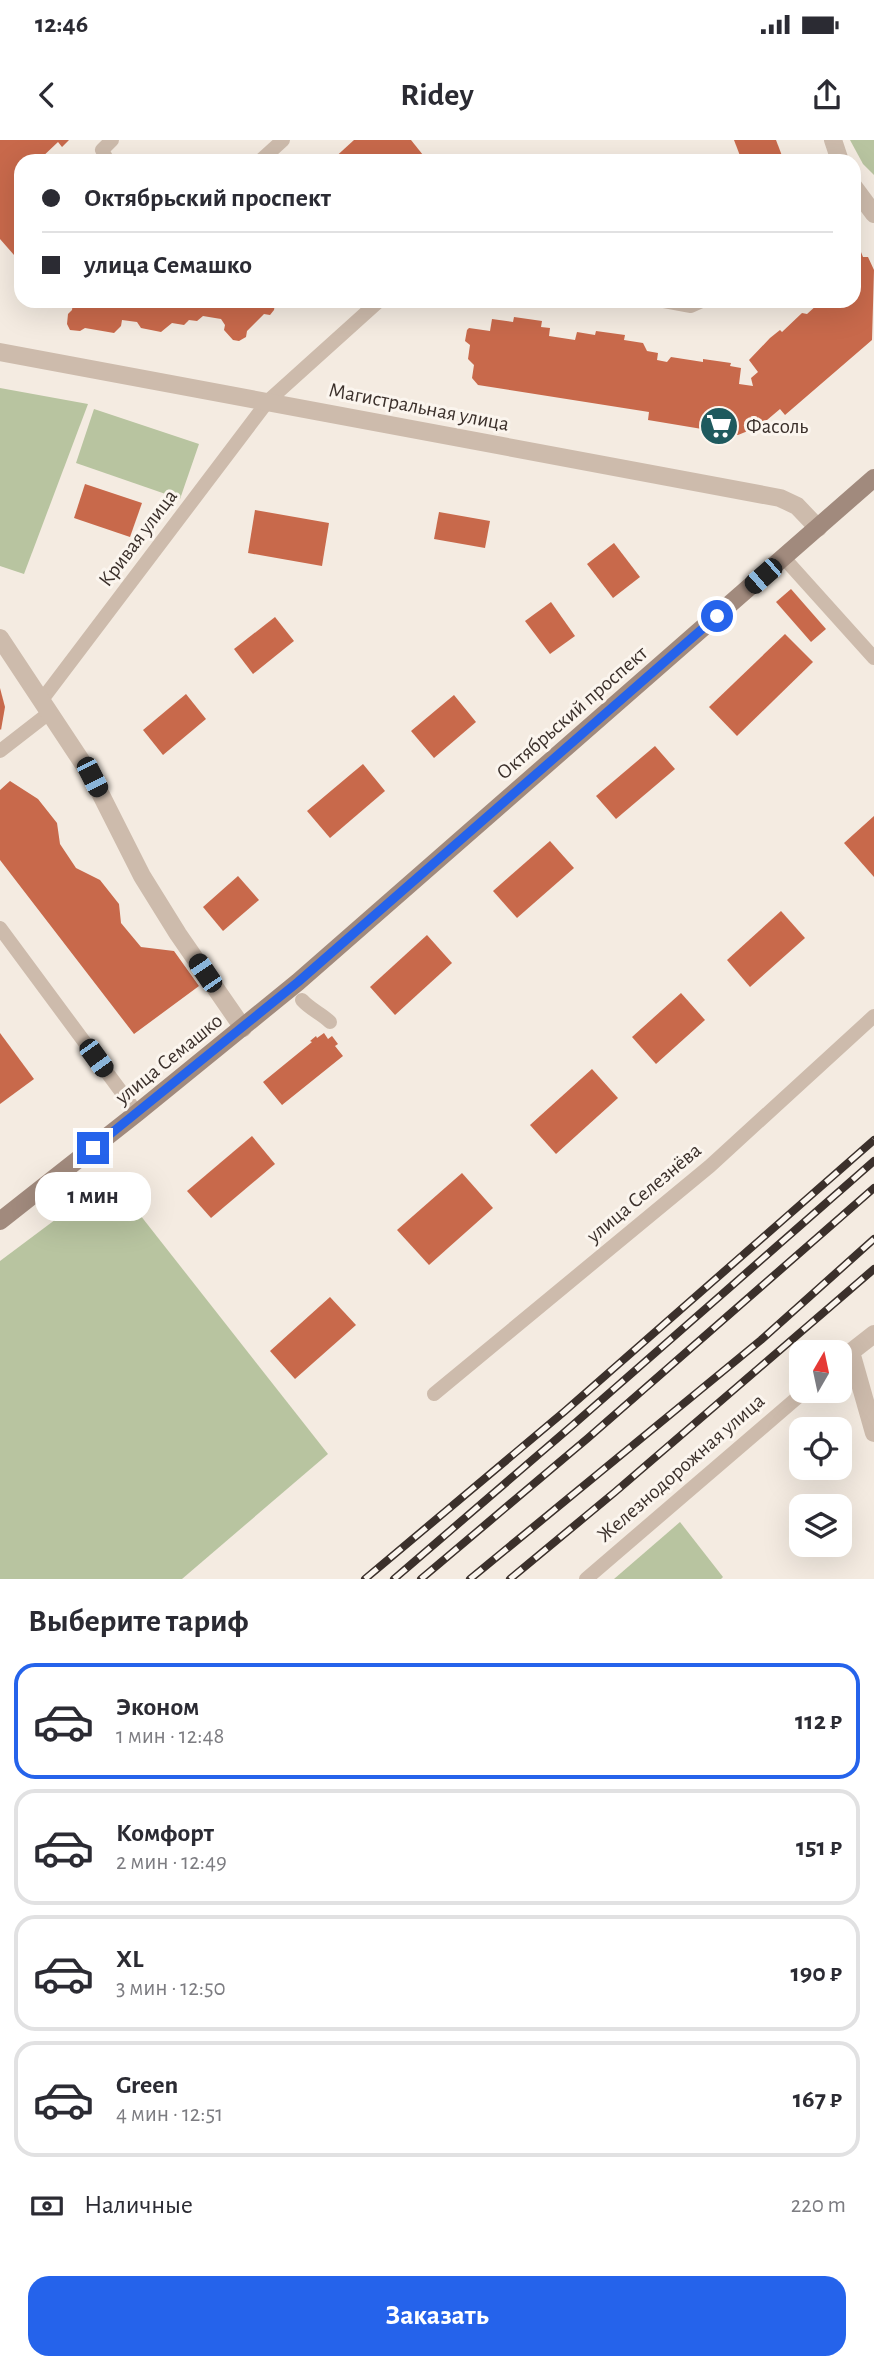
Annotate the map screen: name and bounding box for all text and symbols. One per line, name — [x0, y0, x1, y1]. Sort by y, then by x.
text: 12:46 — [35, 11, 88, 37]
icon: back — [28, 76, 66, 114]
icon: share — [808, 76, 846, 114]
text: Ridey — [400, 79, 474, 111]
text: Октябрьский проспект — [84, 185, 331, 211]
text: улица Семашко — [84, 252, 252, 278]
street label: Магистральная улица — [327, 379, 511, 435]
supermarket icon: Фасоль — [698, 405, 740, 447]
place label: Фасоль — [746, 416, 808, 437]
street label: Кривая улица — [95, 485, 181, 591]
car — [741, 554, 786, 598]
route start — [701, 600, 733, 632]
street label: Октябрьский проспект — [493, 642, 652, 784]
car — [74, 754, 111, 800]
car — [185, 950, 226, 996]
street label: улица Семашко — [111, 1010, 226, 1109]
car — [76, 1035, 117, 1081]
route end — [77, 1132, 109, 1164]
street label: улица Селезнёва — [582, 1139, 706, 1247]
callout: 1 мин — [35, 1172, 151, 1222]
text: 1 мин — [67, 1185, 119, 1208]
north arrow — [789, 1340, 852, 1404]
map controls — [789, 1340, 852, 1557]
street label: Железнодорожная улица — [593, 1390, 769, 1546]
button: locate — [789, 1417, 852, 1480]
button: layers — [789, 1494, 852, 1557]
text: Выберите тариф — [28, 1605, 249, 1637]
icon: car — [32, 1690, 95, 1753]
text: Эконом — [116, 1694, 199, 1720]
text: 112 ₽ — [795, 1708, 842, 1734]
text: 1 мин · 12:48 — [116, 1725, 224, 1748]
icon: car — [32, 1816, 95, 1879]
text: Комфорт — [116, 1820, 214, 1846]
text: 151 ₽ — [796, 1834, 842, 1860]
text: 2 мин · 12:49 — [116, 1851, 227, 1874]
icon: car — [32, 1942, 95, 2005]
text: XL — [116, 1946, 143, 1972]
text: 190 ₽ — [790, 1960, 842, 1986]
text: 3 мин · 12:50 — [116, 1977, 226, 2000]
icon: car — [32, 2068, 95, 2131]
text: Green — [116, 2072, 178, 2098]
text: 167 ₽ — [793, 2086, 842, 2112]
text: 4 мин · 12:51 — [116, 2103, 223, 2126]
icon: cash — [28, 2187, 66, 2225]
text: Наличные — [84, 2192, 193, 2218]
text: 220 m — [791, 2194, 846, 2217]
button: Заказать — [28, 2276, 846, 2356]

